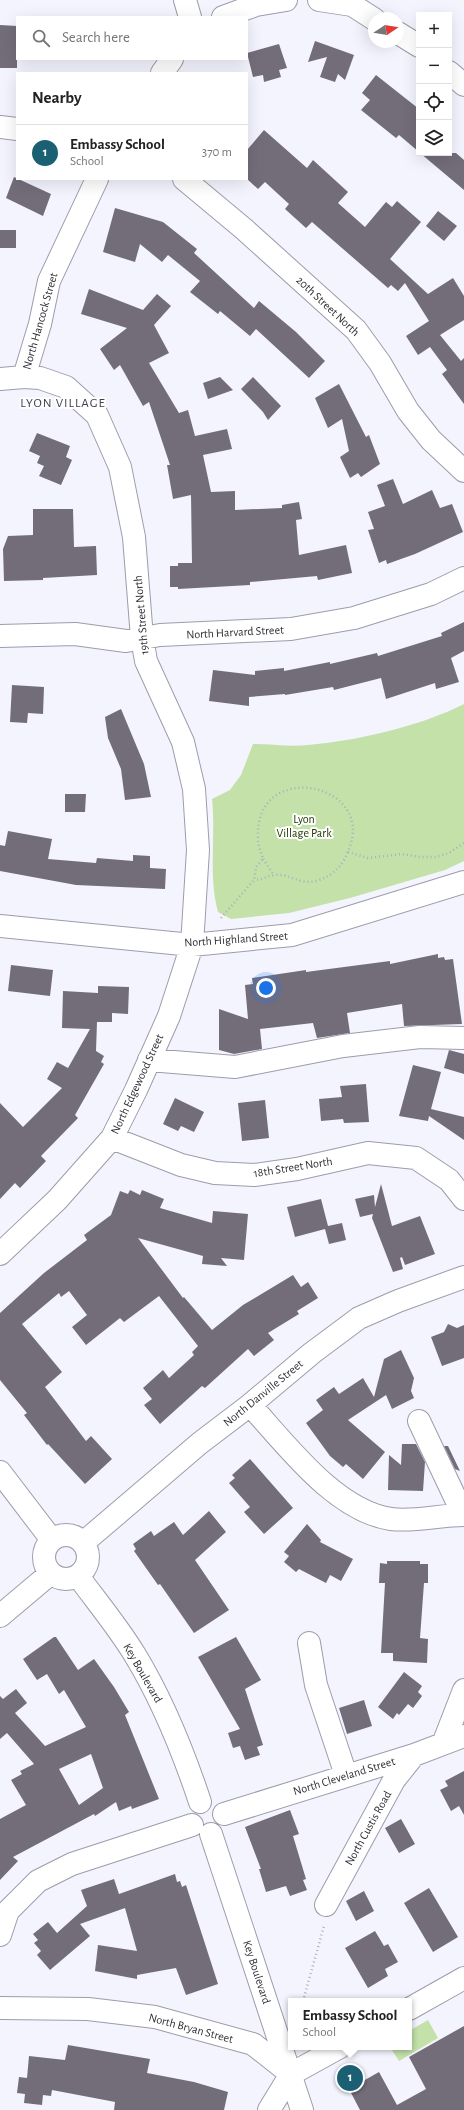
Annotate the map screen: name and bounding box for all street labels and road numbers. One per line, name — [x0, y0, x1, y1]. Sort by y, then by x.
street label: North Hancock Street — [20, 271, 60, 371]
street label: 20th Street North — [294, 274, 362, 338]
street label: 19th Street North — [132, 575, 150, 655]
street label: North Harvard Street — [186, 623, 284, 641]
street label: North Highland Street — [184, 929, 288, 949]
street label: North Edgewood Street — [109, 1032, 166, 1136]
street label: 18th Street North — [253, 1155, 333, 1179]
street label: North Danville Street — [221, 1357, 305, 1429]
street label: Key Boulevard — [120, 1641, 165, 1705]
street label: North Cleveland Street — [292, 1755, 397, 1797]
street label: North Custis Road — [343, 1789, 393, 1867]
street label: Key Boulevard — [240, 1939, 273, 2006]
street label: North Bryan Street — [147, 2011, 235, 2046]

